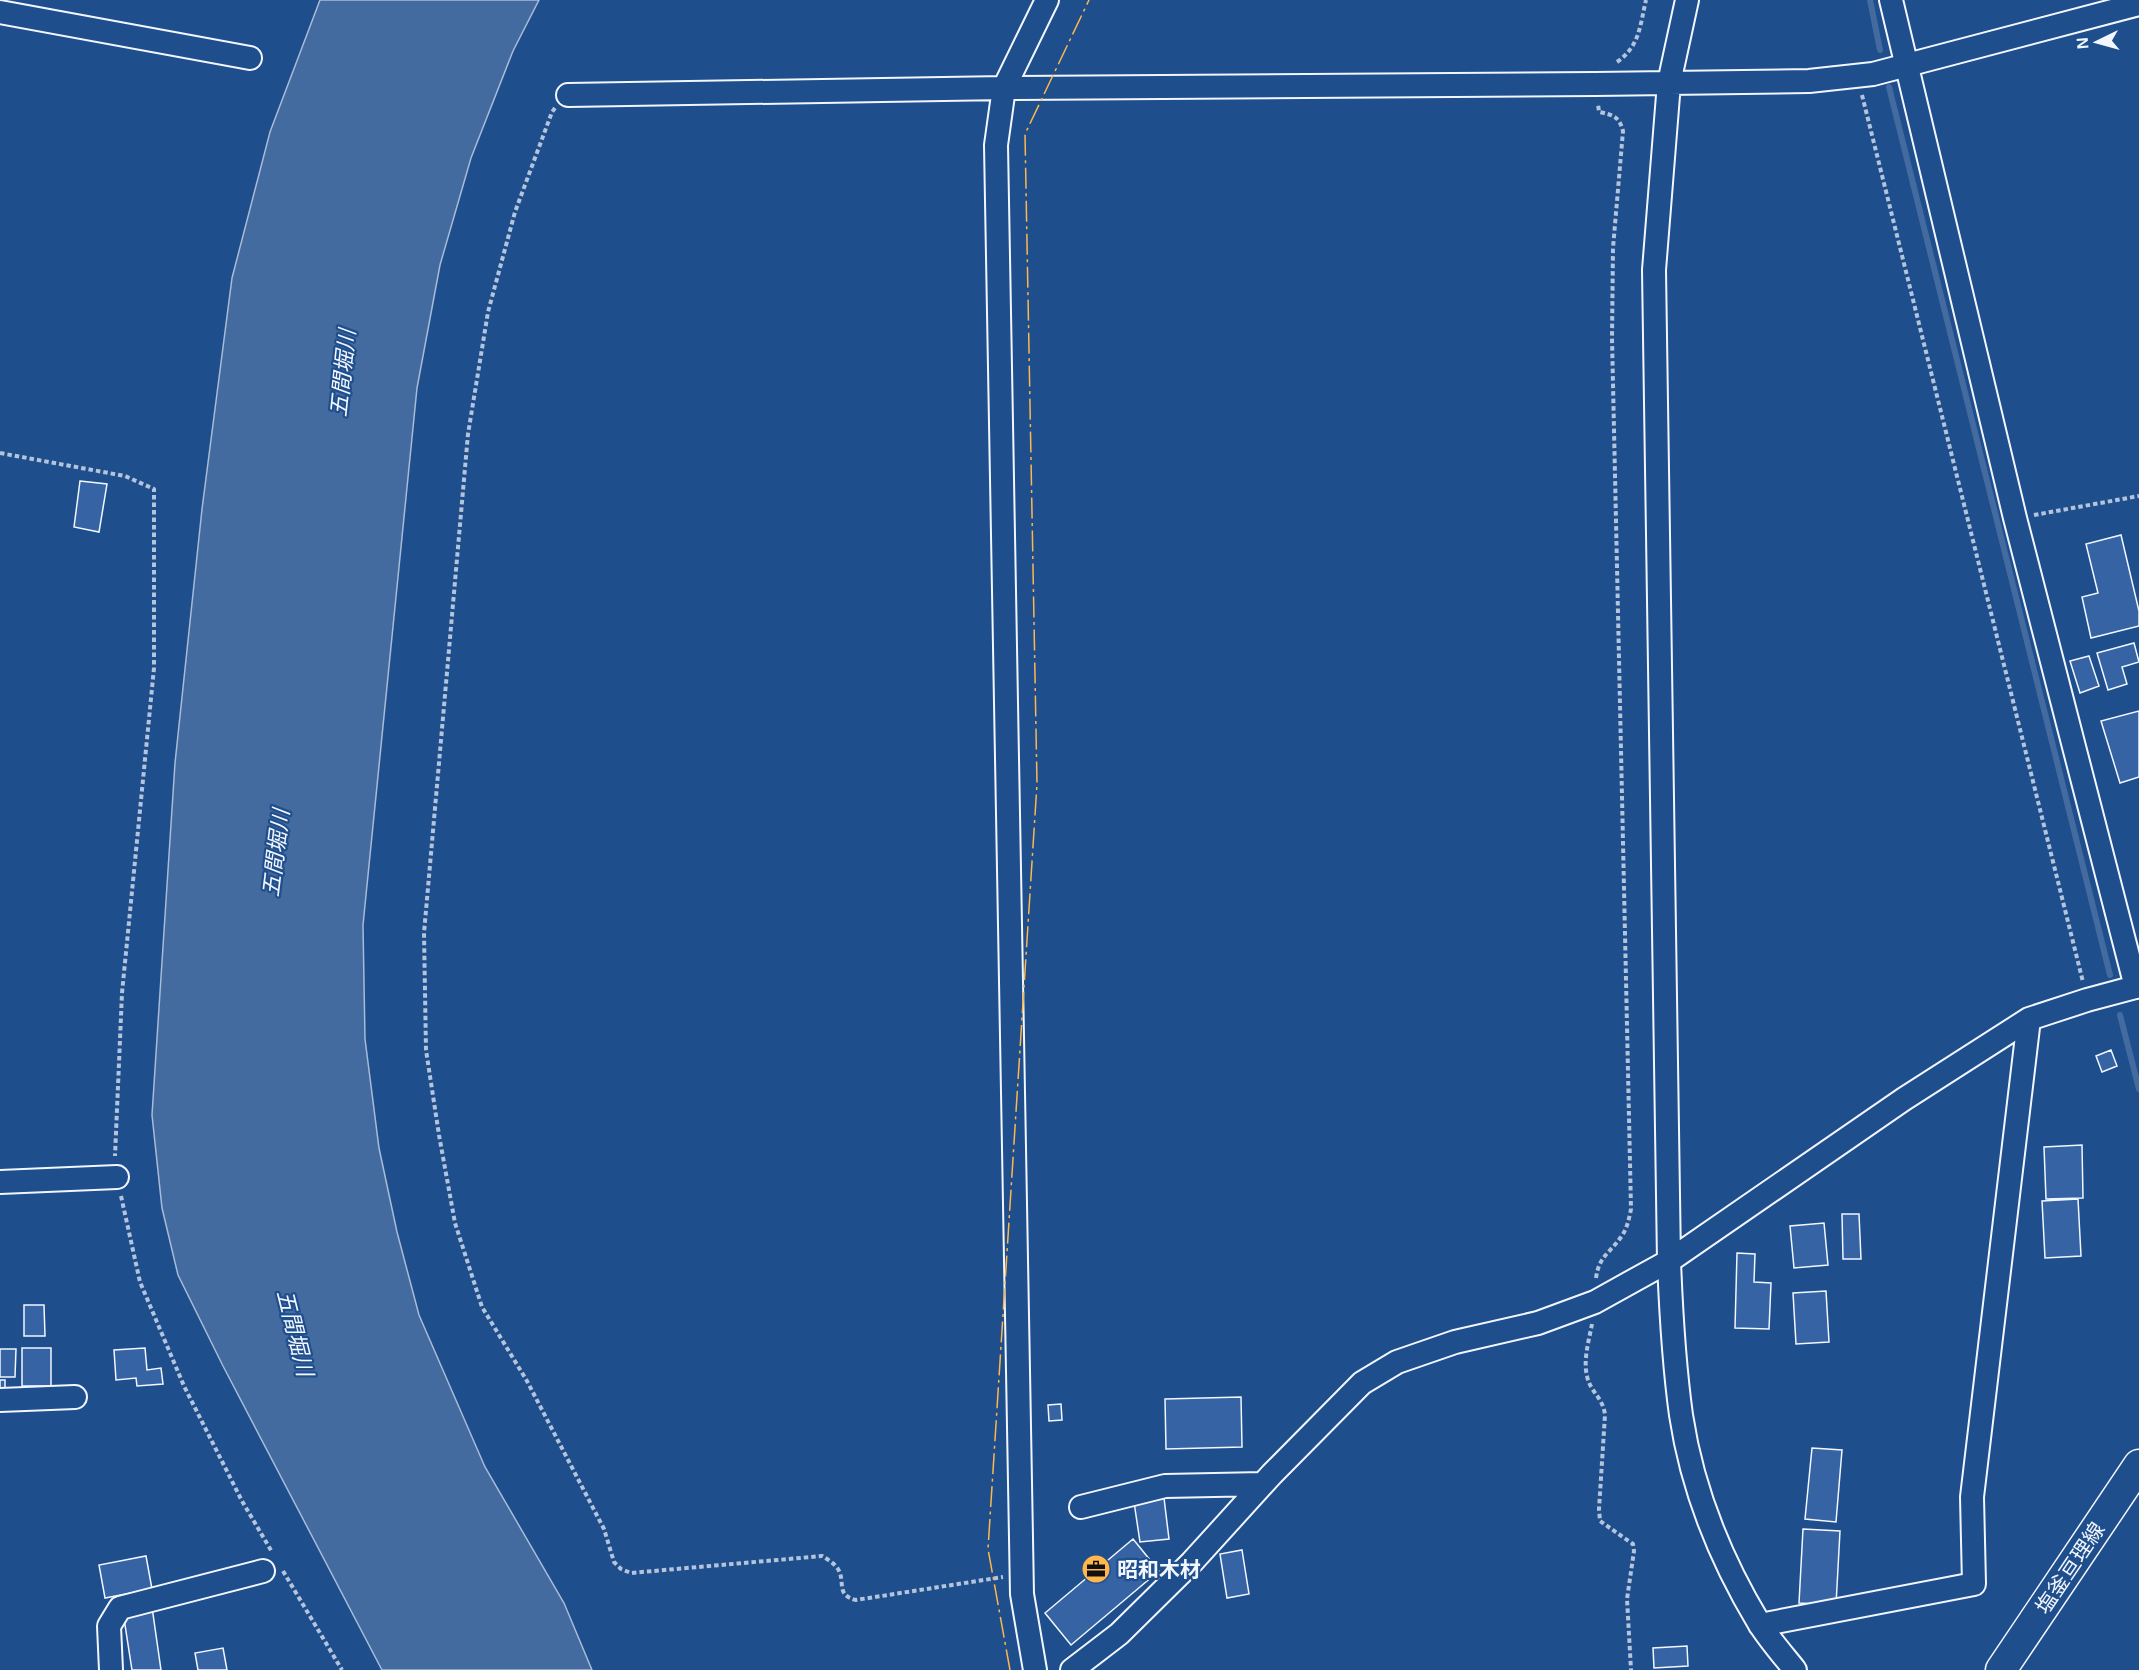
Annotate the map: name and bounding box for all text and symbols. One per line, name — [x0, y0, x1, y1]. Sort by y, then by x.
north arrow — [2067, 12, 2127, 72]
text: N — [2074, 37, 2092, 50]
water label: 五間堀川 — [326, 326, 360, 418]
water label: 五間堀川 — [258, 806, 294, 898]
water label: 五間堀川 — [272, 1287, 318, 1381]
street label: 塩釜亘理線 — [2031, 1518, 2109, 1618]
office icon: 昭和木材 — [1080, 1553, 1112, 1585]
place label: 昭和木材 — [1117, 1558, 1201, 1581]

